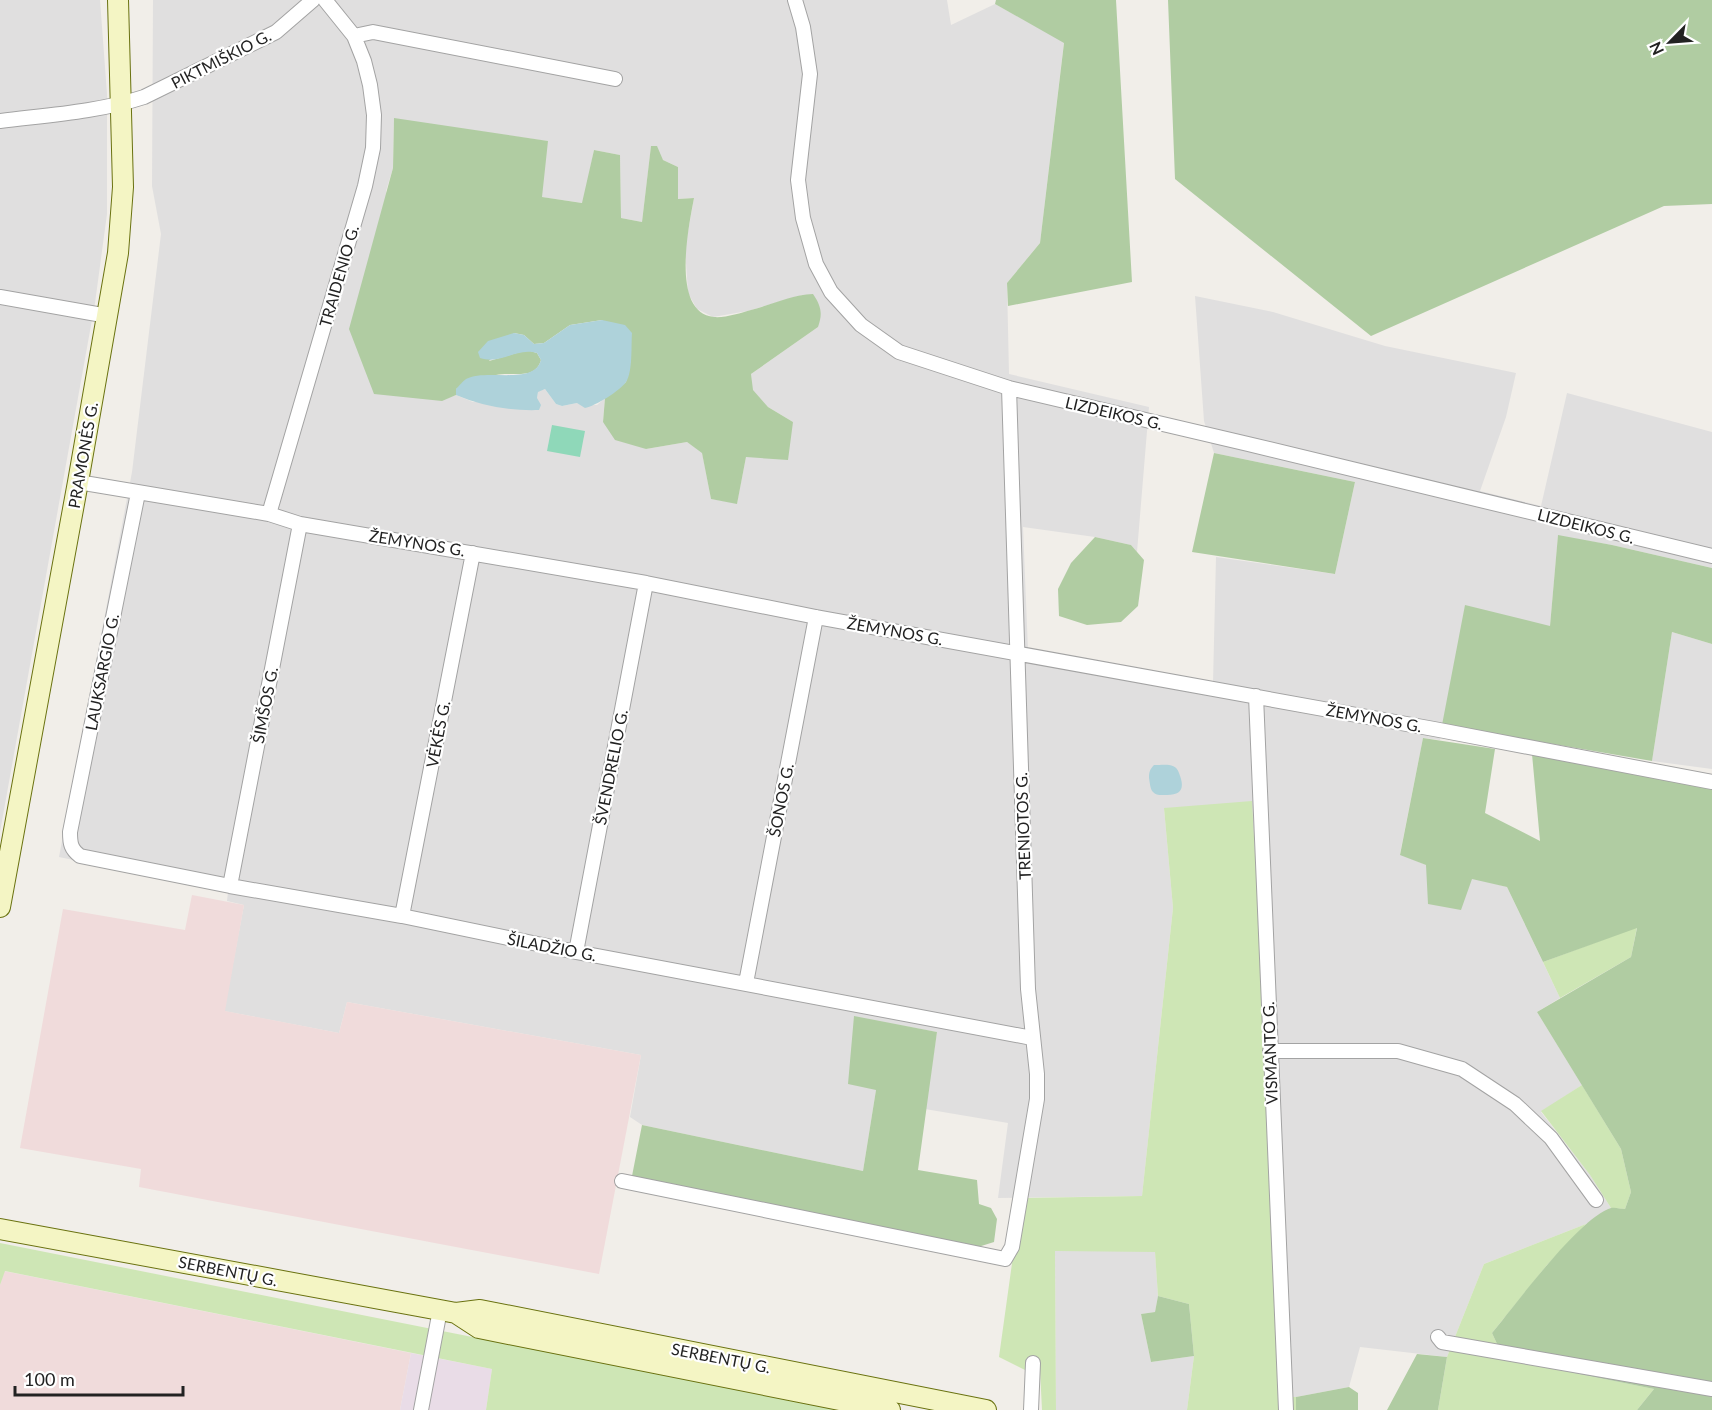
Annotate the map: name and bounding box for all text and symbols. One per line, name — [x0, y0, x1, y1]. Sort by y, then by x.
north arrow — [1640, 12, 1700, 72]
street label: PIKTMIŠKIO G. — [168, 25, 274, 92]
text: N — [1645, 39, 1667, 58]
street label: TRAIDENIO G. — [315, 223, 362, 329]
street label: LIZDEIKOS G. — [1064, 392, 1165, 433]
street label: PRAMONĖS G. — [64, 400, 101, 510]
street label: LIZDEIKOS G. — [1536, 504, 1637, 547]
street label: ŽEMYNOS G. — [368, 526, 466, 559]
street label: LAUKSARGIO G. — [81, 612, 122, 732]
street label: ŽEMYNOS G. — [846, 613, 944, 648]
street label: ŠIMŠOS G. — [248, 665, 281, 745]
street label: VĖKĖS G. — [422, 699, 453, 769]
street label: ŽEMYNOS G. — [1325, 700, 1423, 735]
street label: ŠVENDRELIO G. — [590, 708, 631, 826]
street label: ŠONOS G. — [764, 761, 797, 838]
street label: TRENIOTOS G. — [1011, 772, 1034, 880]
street label: ŠILADŽIO G. — [506, 929, 598, 964]
street label: VISMANTO G. — [1258, 1001, 1281, 1105]
street label: SERBENTŲ G. — [177, 1252, 279, 1289]
street label: SERBENTŲ G. — [670, 1339, 772, 1376]
scale bar — [15, 1359, 183, 1397]
text: 100 m — [24, 1368, 75, 1390]

